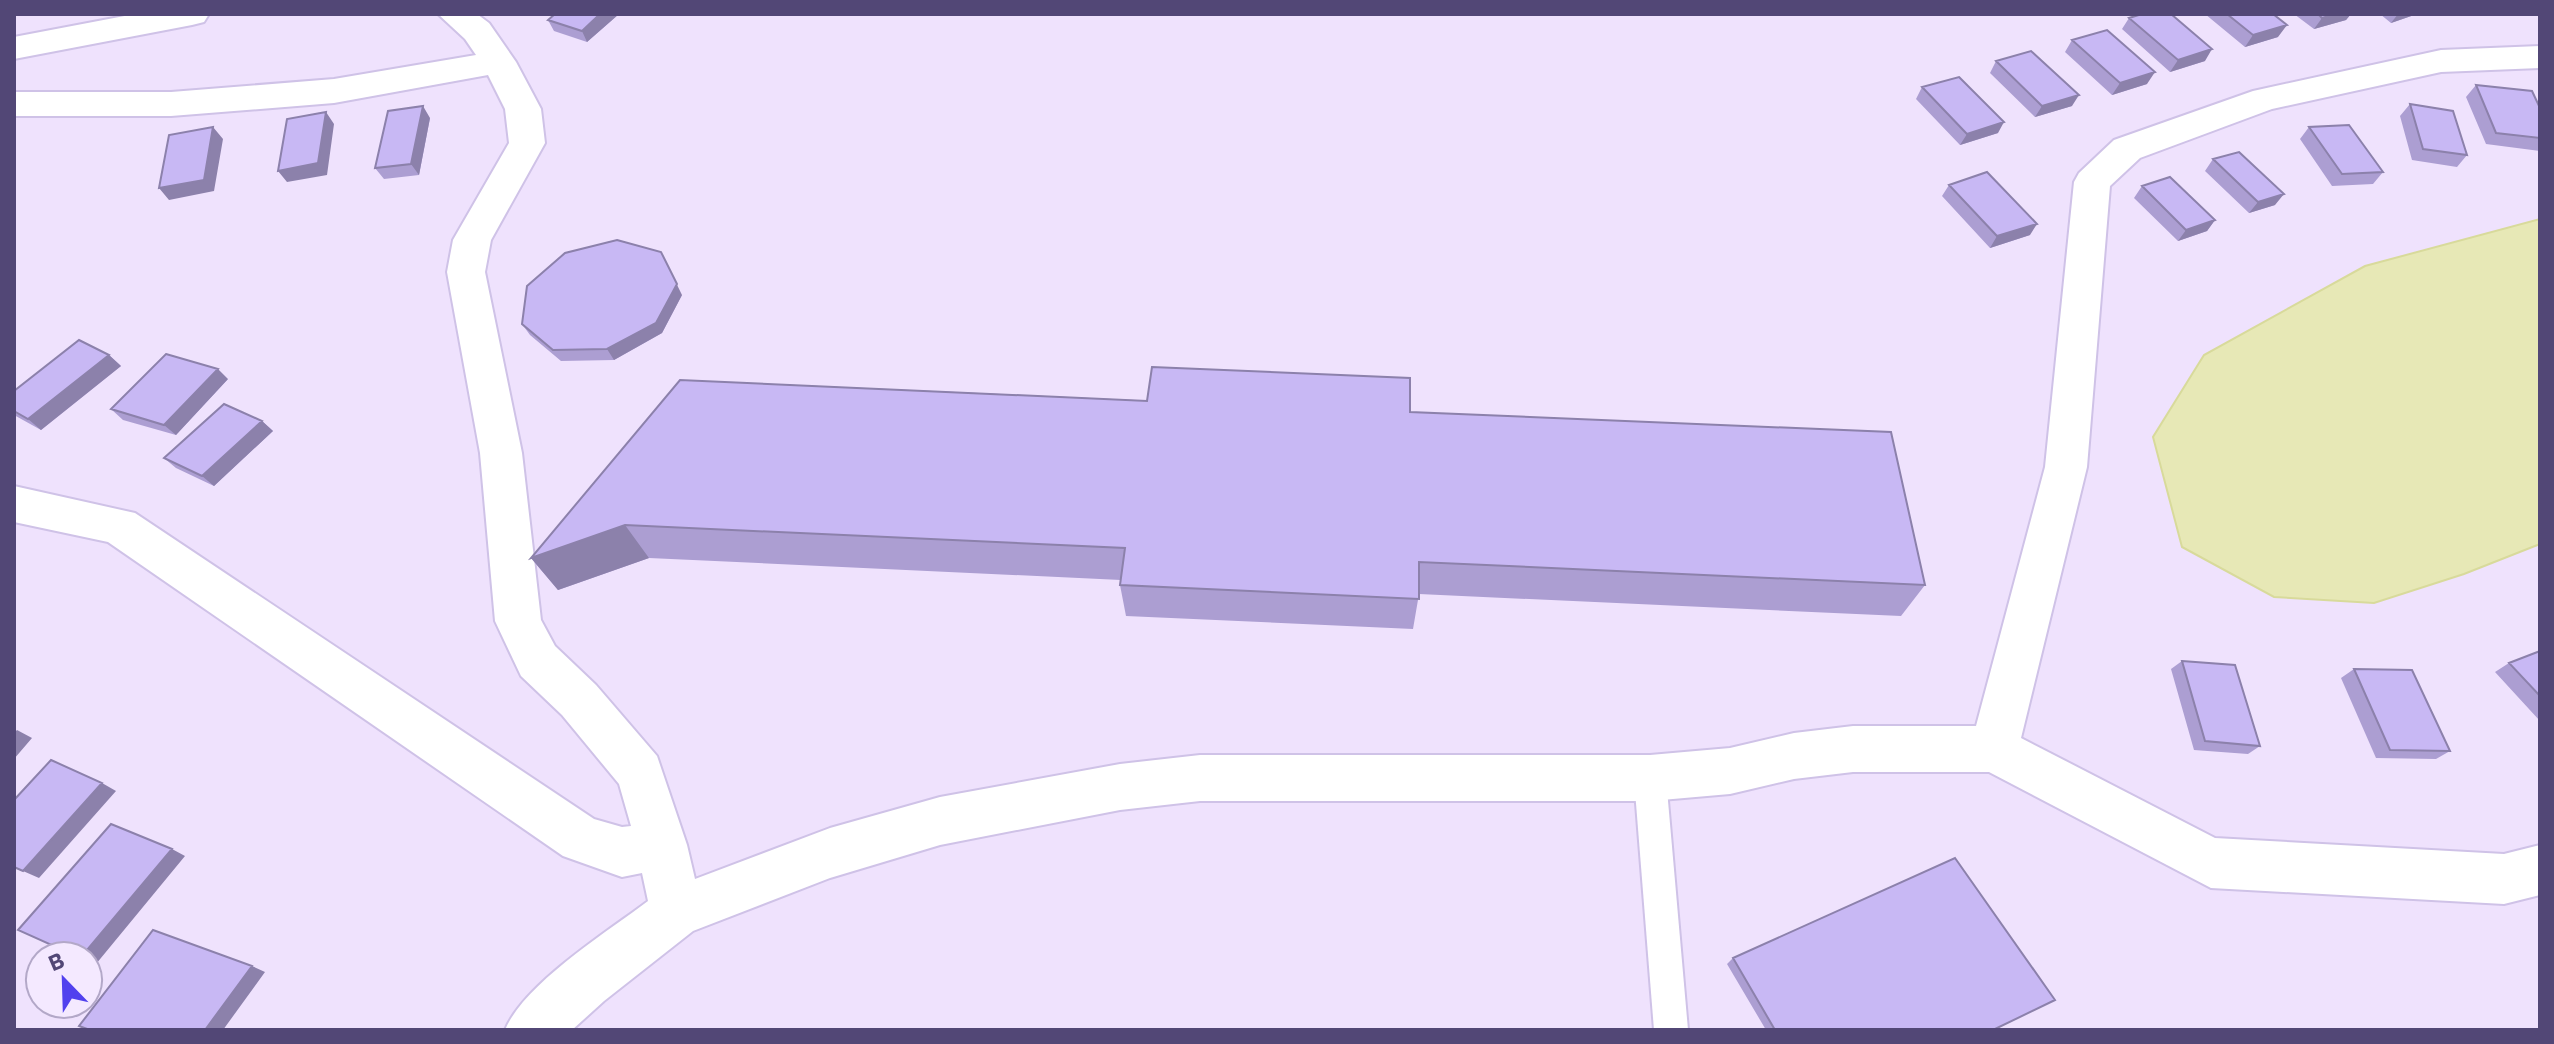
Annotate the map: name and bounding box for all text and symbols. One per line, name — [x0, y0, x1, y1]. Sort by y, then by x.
north arrow — [24, 940, 104, 1020]
text: B — [44, 945, 68, 977]

